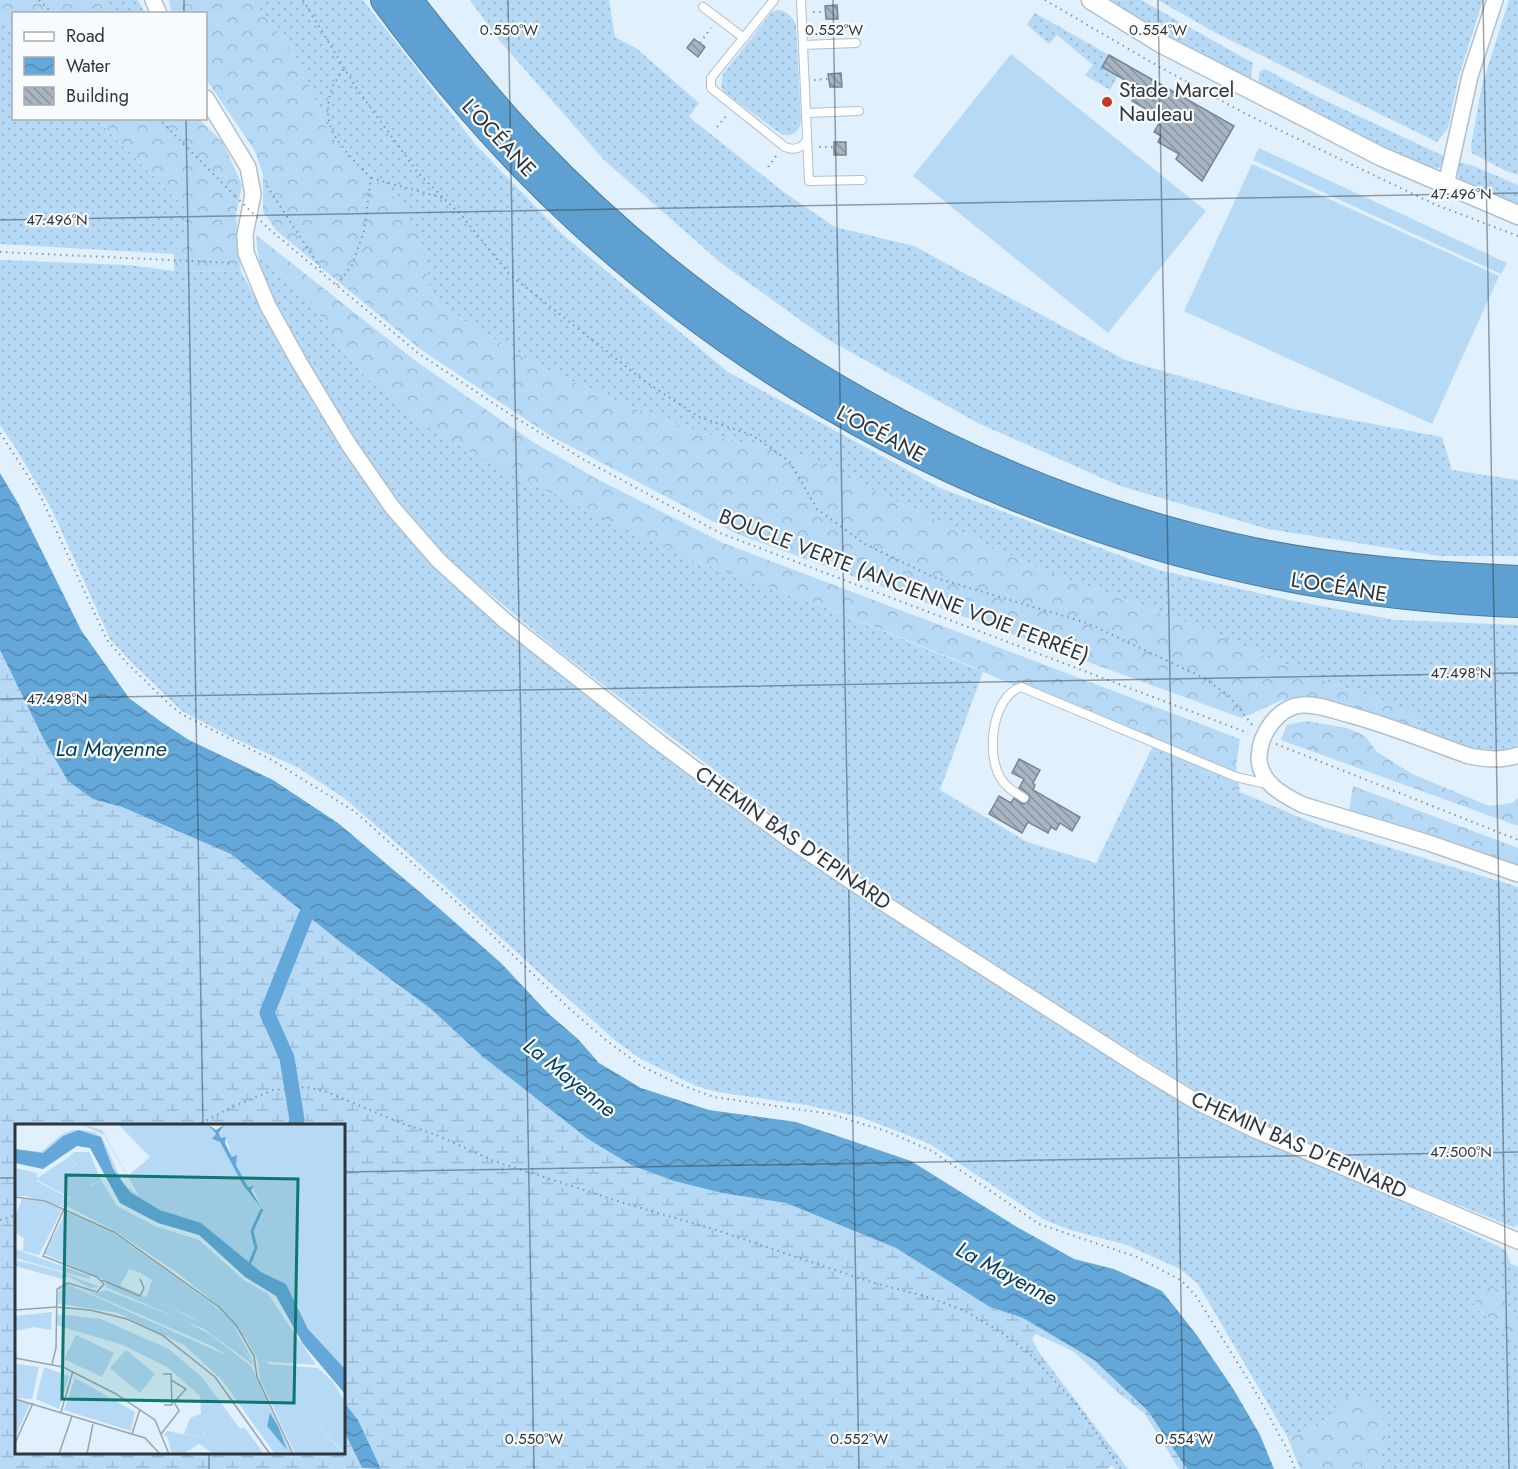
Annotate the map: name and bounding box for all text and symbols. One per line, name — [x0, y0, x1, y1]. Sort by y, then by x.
legend — [12, 12, 207, 120]
text: 0.550°W — [480, 19, 538, 41]
text: 0.552°W — [805, 19, 863, 41]
text: 0.554°W — [1129, 19, 1187, 41]
text: Road — [66, 23, 105, 49]
text: Water — [66, 53, 111, 79]
place label: Stade Marcel Nauleau — [1119, 75, 1234, 129]
text: Building — [66, 83, 129, 109]
street label: L’OCÉANE — [455, 92, 543, 184]
marker: Stade Marcel Nauleau — [1100, 95, 1114, 109]
text: 47.496°N — [1430, 183, 1492, 205]
text: 47.496°N — [26, 209, 88, 231]
street label: L’OCÉANE — [831, 398, 931, 470]
street label: BOUCLE VERTE (ANCIENNE VOIE FERRÉE) — [715, 501, 1093, 671]
street label: L’OCÉANE — [1289, 565, 1389, 609]
text: 47.498°N — [1431, 662, 1492, 684]
text: 47.498°N — [27, 688, 88, 710]
water label: La Mayenne — [55, 732, 167, 764]
street label: CHEMIN BAS D'EPINARD — [689, 759, 897, 917]
water label: La Mayenne — [517, 1030, 623, 1124]
street label: CHEMIN BAS D'EPINARD — [1186, 1084, 1412, 1206]
inset map — [15, 1124, 345, 1454]
text: 47.500°N — [1430, 1141, 1492, 1163]
water label: La Mayenne — [950, 1233, 1064, 1313]
text: 0.550°W — [505, 1428, 563, 1450]
text: 0.552°W — [830, 1428, 888, 1450]
text: 0.554°W — [1155, 1428, 1213, 1450]

